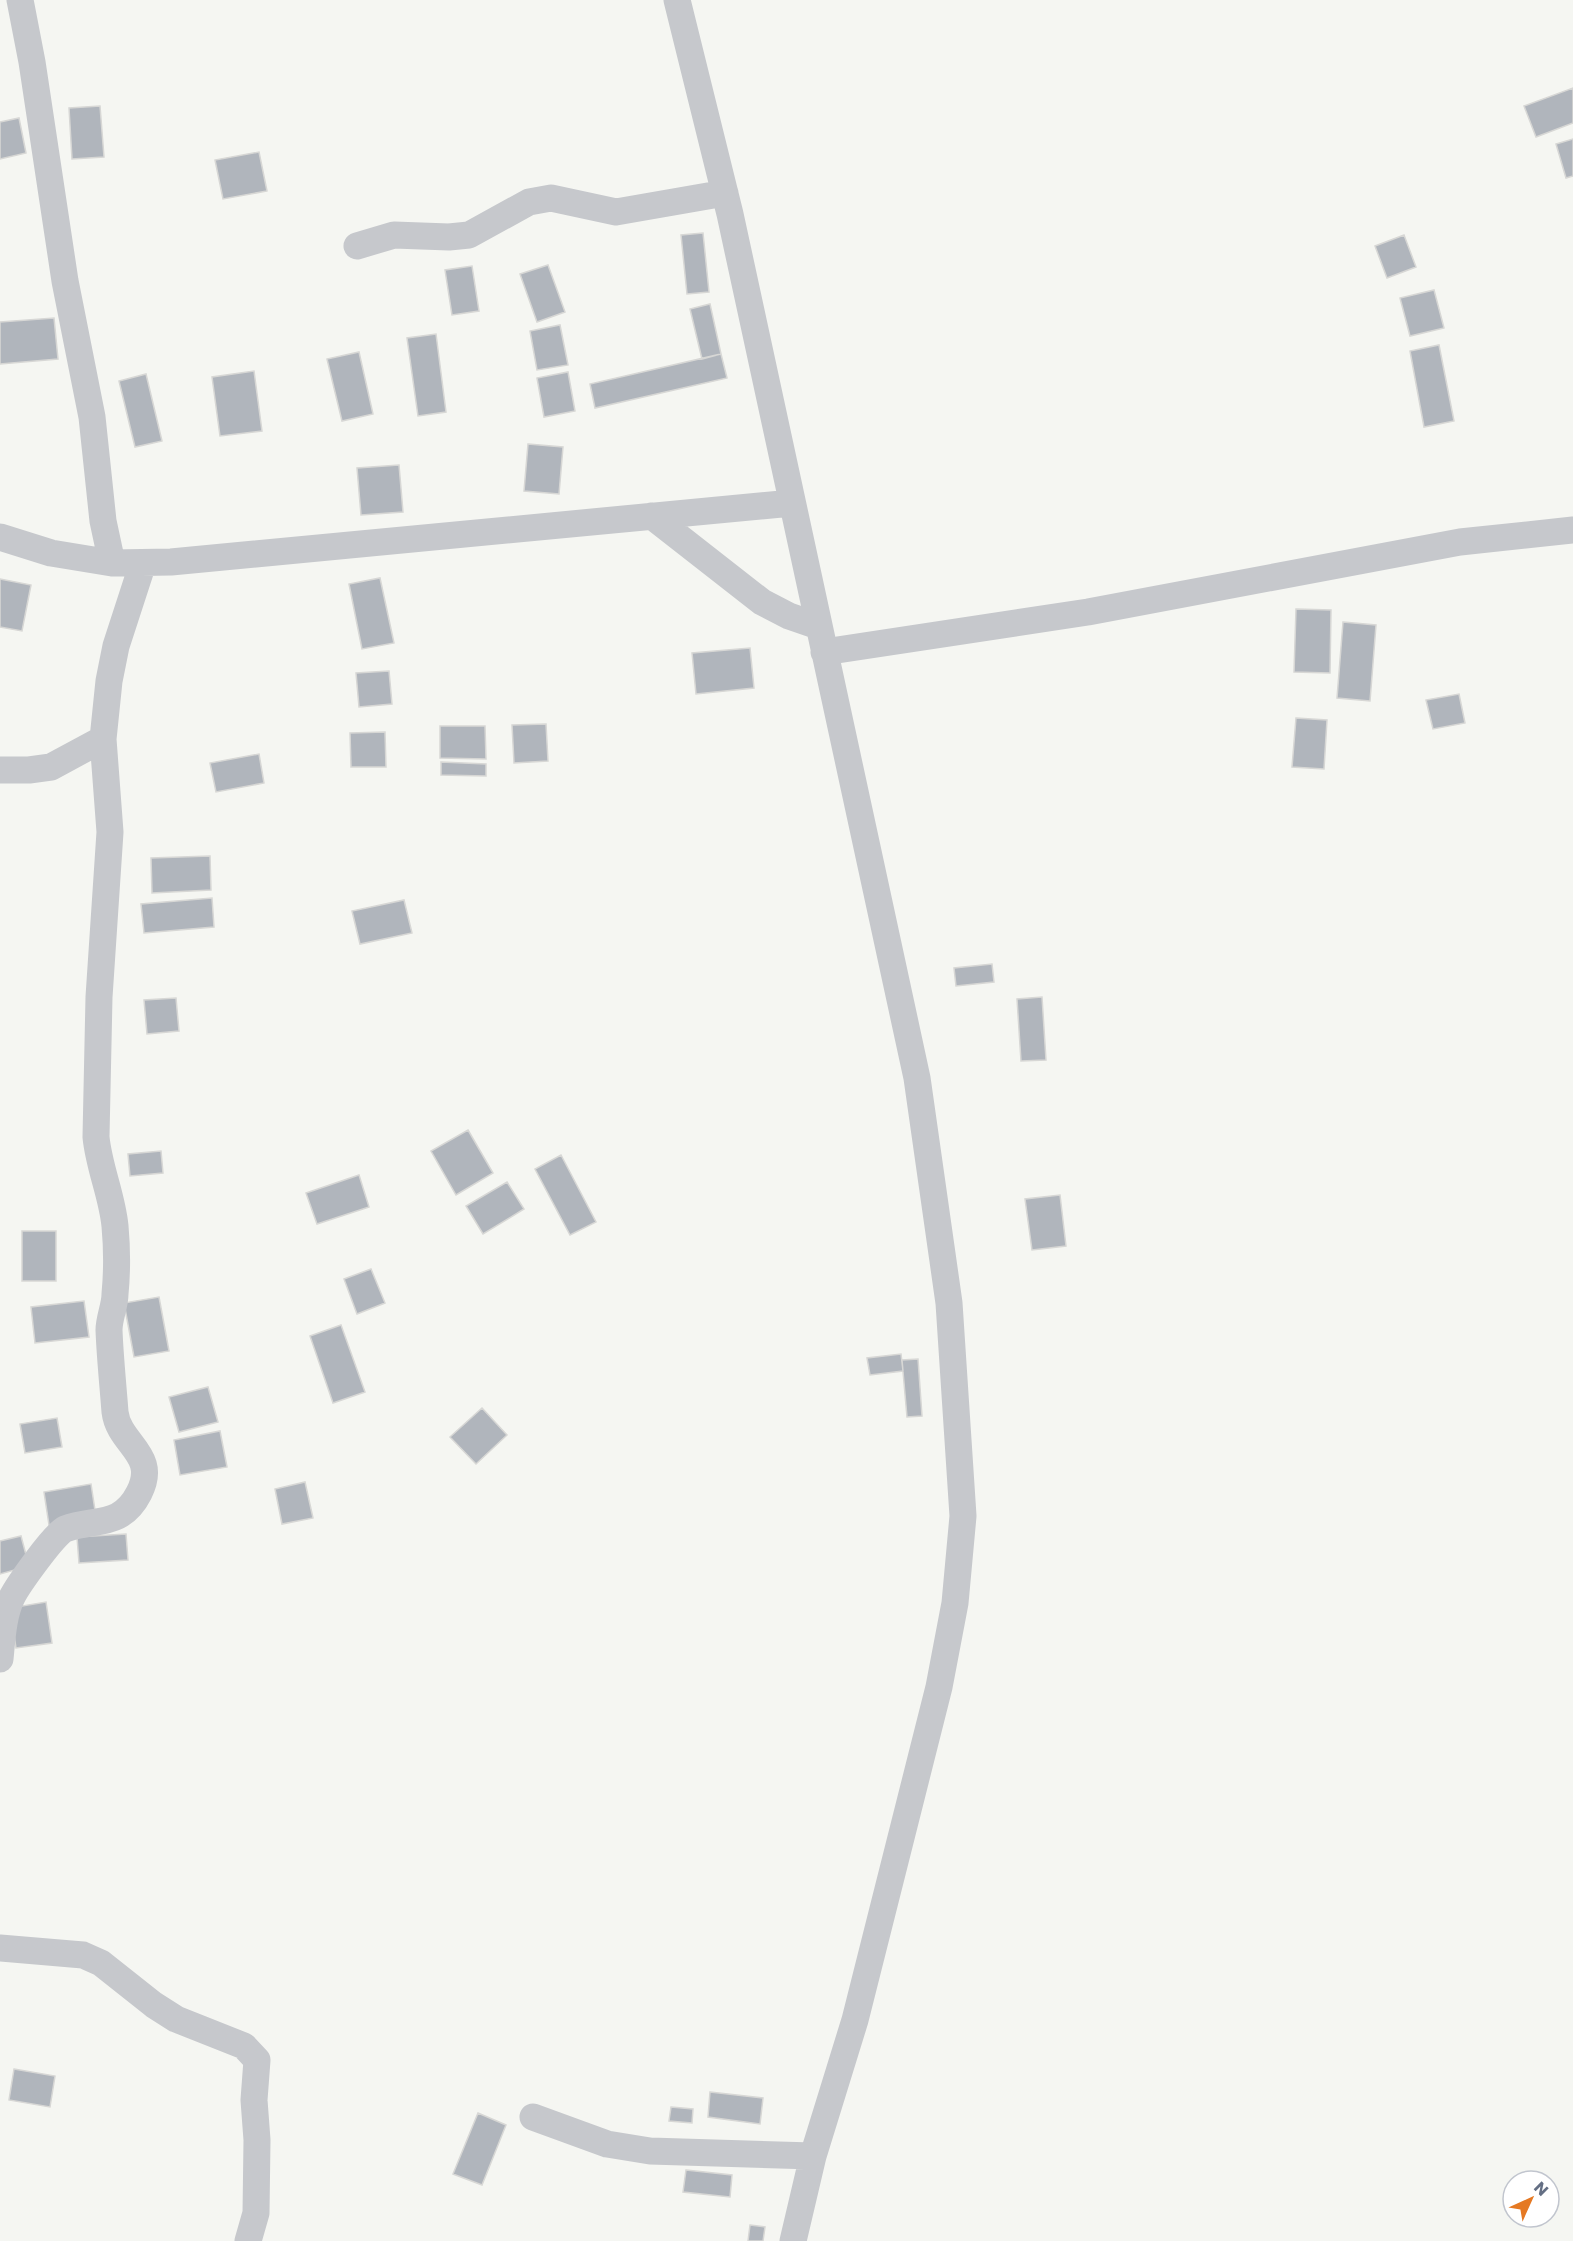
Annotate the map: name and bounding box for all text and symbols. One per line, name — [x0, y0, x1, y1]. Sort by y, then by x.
north arrow — [1501, 2169, 1561, 2229]
text: N — [1529, 2176, 1554, 2201]

